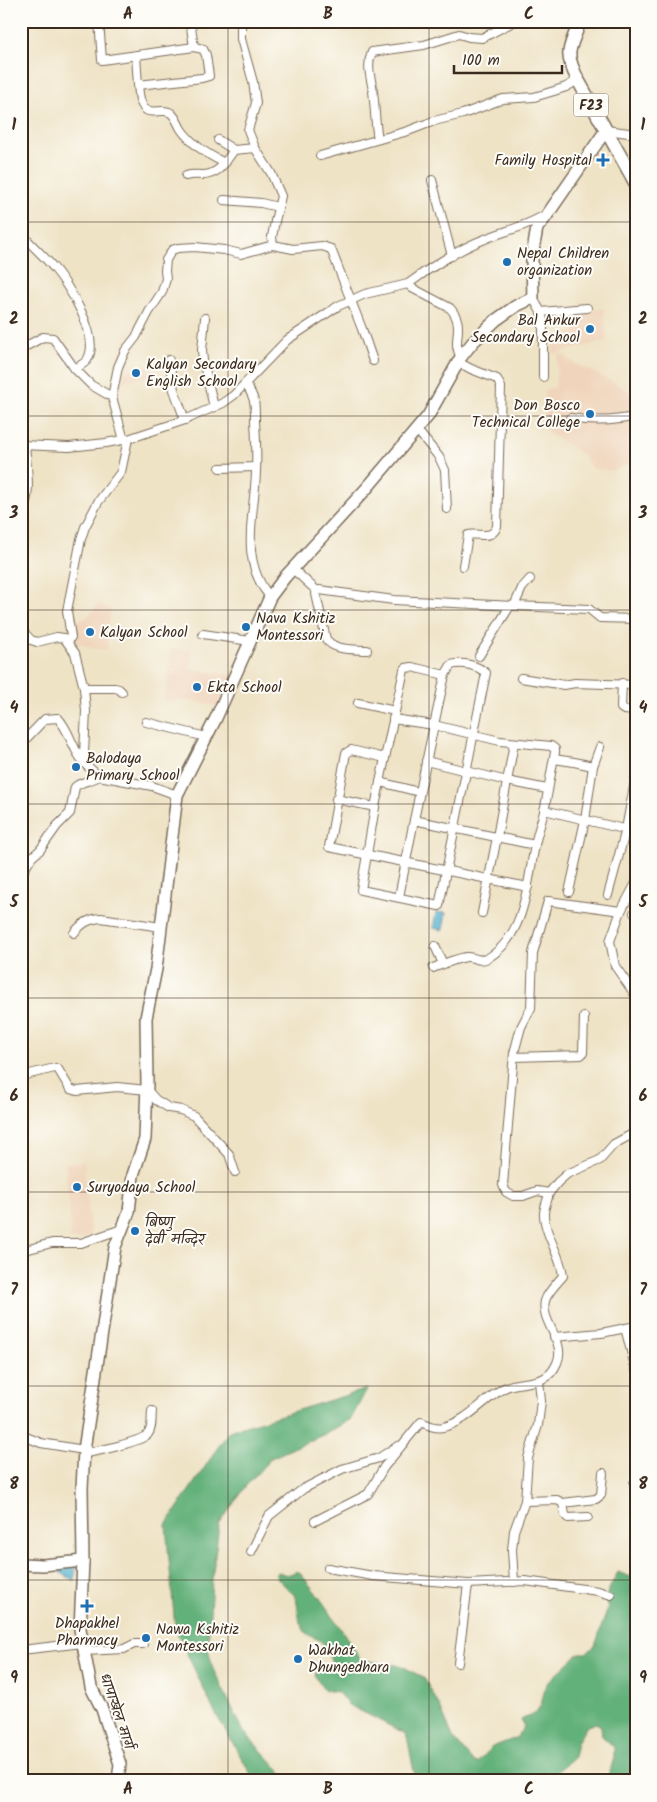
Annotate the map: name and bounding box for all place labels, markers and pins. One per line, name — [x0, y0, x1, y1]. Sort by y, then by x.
place label: Family Hospital — [494, 149, 592, 173]
marker: Family Hospital — [596, 153, 610, 167]
place label: Nepal Children organization — [517, 242, 609, 283]
marker: Nepal Children organization — [501, 256, 513, 268]
place label: Bal Ankur Secondary School — [471, 309, 581, 350]
marker: Bal Ankur Secondary School — [584, 323, 596, 335]
place label: Kalyan Secondary English School — [146, 353, 257, 394]
marker: Kalyan Secondary English School — [130, 367, 142, 379]
place label: Don Bosco Technical College — [472, 394, 580, 435]
marker: Don Bosco Technical College — [584, 408, 596, 420]
place label: Nava Kshitiz Montessori — [256, 607, 336, 648]
place label: Kalyan School — [100, 621, 188, 645]
marker: Nava Kshitiz Montessori — [240, 621, 252, 633]
marker: Kalyan School — [84, 626, 96, 638]
place label: Ekta School — [207, 676, 282, 700]
marker: Ekta School — [191, 681, 203, 693]
place label: Balodaya Primary School — [86, 747, 180, 788]
marker: Balodaya Primary School — [70, 761, 82, 773]
place label: Suryodaya School — [87, 1176, 196, 1200]
marker: Suryodaya School — [71, 1181, 83, 1193]
place label: बिष्णु देवी मन्दिर — [145, 1211, 207, 1252]
marker: बिष्णु देवी मन्दिर — [129, 1225, 141, 1237]
marker: Dhapakhel Pharmacy — [81, 1600, 93, 1612]
place label: Dhapakhel Pharmacy — [55, 1612, 120, 1653]
place label: Nawa Kshitiz Montessori — [156, 1618, 240, 1659]
marker: Nawa Kshitiz Montessori — [140, 1632, 152, 1644]
place label: Wakhat Dhungedhara — [308, 1639, 389, 1680]
marker: Wakhat Dhungedhara — [292, 1653, 304, 1665]

